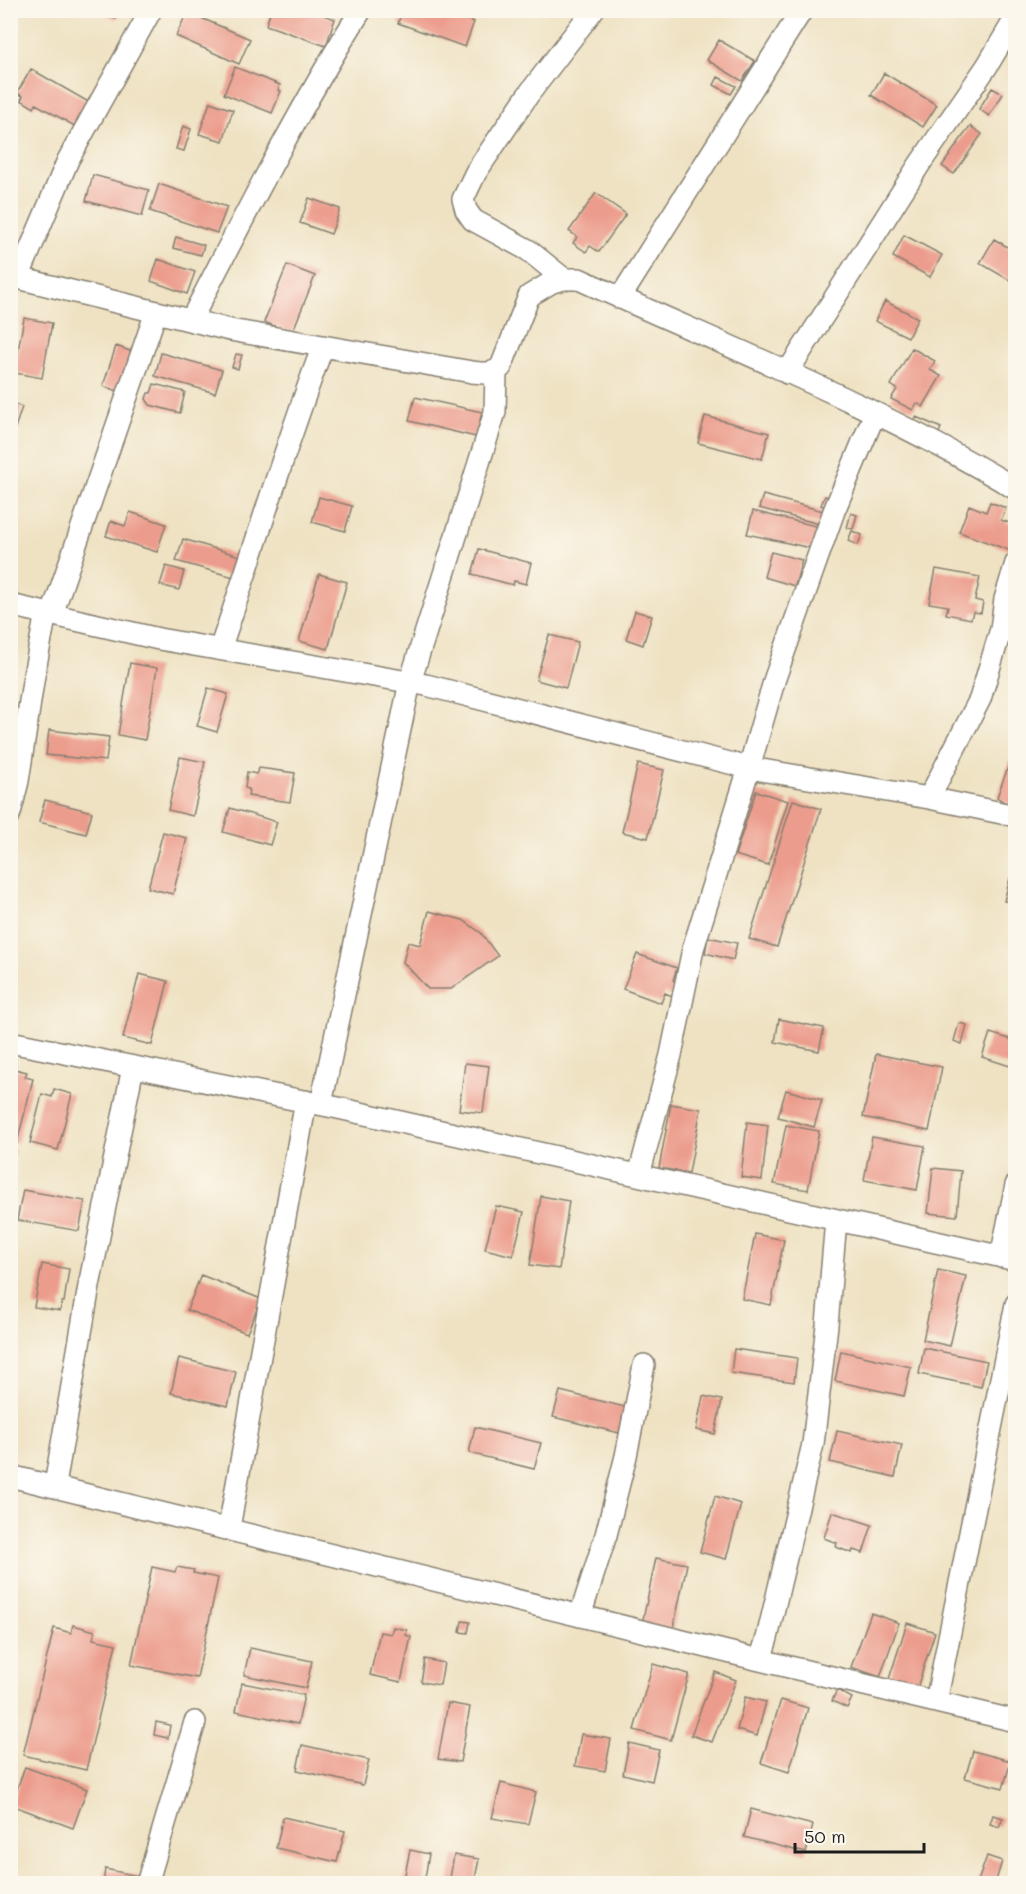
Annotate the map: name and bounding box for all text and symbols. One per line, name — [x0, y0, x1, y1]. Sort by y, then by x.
scale bar — [795, 1816, 924, 1854]
text: 50 m — [804, 1824, 846, 1848]

